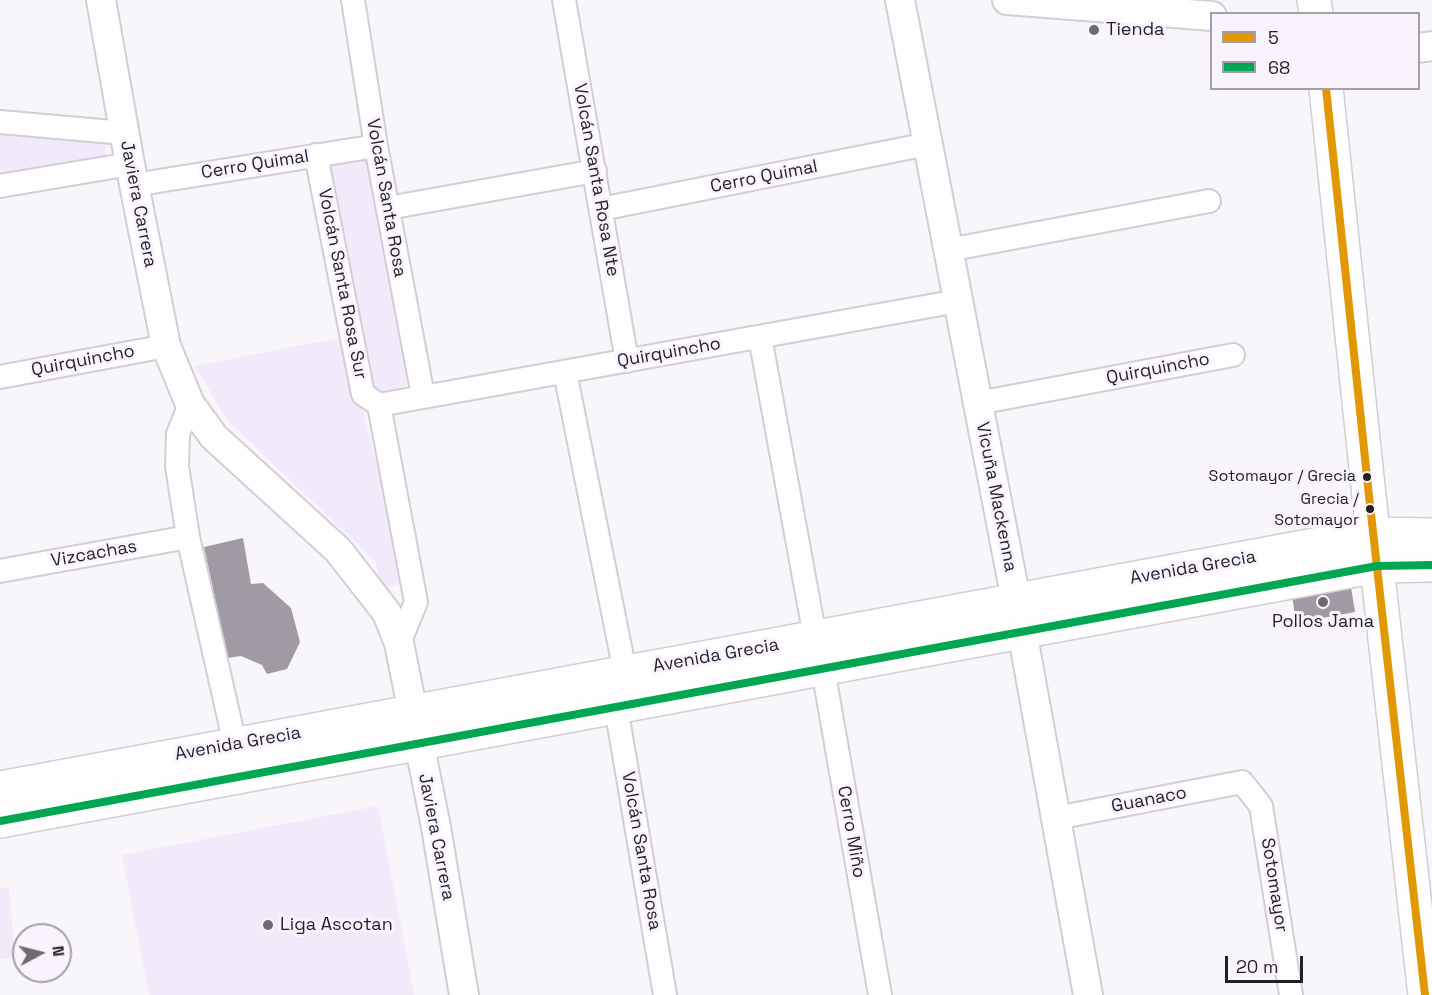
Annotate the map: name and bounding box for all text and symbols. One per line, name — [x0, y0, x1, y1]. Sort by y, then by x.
legend — [1210, 12, 1420, 90]
place label: Tienda — [1106, 19, 1164, 41]
marker: Tienda — [1087, 23, 1101, 37]
text: 5 — [1268, 26, 1279, 49]
text: 68 — [1268, 56, 1290, 79]
street label: Volcán Santa Rosa Nte — [568, 82, 624, 278]
street label: Volcán Santa Rosa — [361, 117, 411, 279]
street label: Javiera Carrera — [115, 139, 161, 269]
street label: Cerro Quimal — [200, 146, 310, 184]
street label: Cerro Quimal — [708, 156, 820, 198]
street label: Volcán Santa Rosa Sur — [313, 187, 371, 381]
street label: Quirquincho — [615, 333, 723, 373]
street label: Quirquincho — [29, 340, 137, 382]
street label: Quirquincho — [1104, 348, 1212, 390]
street label: Vicuña Mackenna — [971, 420, 1021, 574]
place label: Sotomayor / Grecia — [1209, 467, 1356, 487]
marker: Sotomayor / Grecia — [1361, 471, 1373, 483]
place label: Grecia / Sotomayor — [1274, 490, 1359, 528]
marker: Grecia / Sotomayor — [1364, 503, 1376, 515]
street label: Vizcachas — [49, 536, 139, 572]
street label: Avenida Grecia — [1128, 546, 1258, 590]
marker: Pollos Jama — [1316, 595, 1330, 609]
place label: Pollos Jama — [1272, 611, 1374, 633]
street label: Avenida Grecia — [651, 634, 781, 678]
street label: Avenida Grecia — [173, 722, 303, 766]
street label: Volcán Santa Rosa — [616, 770, 666, 932]
street label: Javiera Carrera — [413, 772, 459, 902]
street label: Guanaco — [1110, 782, 1188, 818]
street label: Cerro Miño — [832, 784, 870, 880]
street label: Sotomayor — [1256, 836, 1292, 934]
place label: Liga Ascotan — [280, 914, 393, 936]
marker: Liga Ascotan — [261, 918, 275, 932]
north arrow — [12, 923, 72, 983]
text: N — [47, 944, 69, 958]
scale bar — [1228, 944, 1306, 982]
text: 20 m — [1236, 955, 1279, 978]

